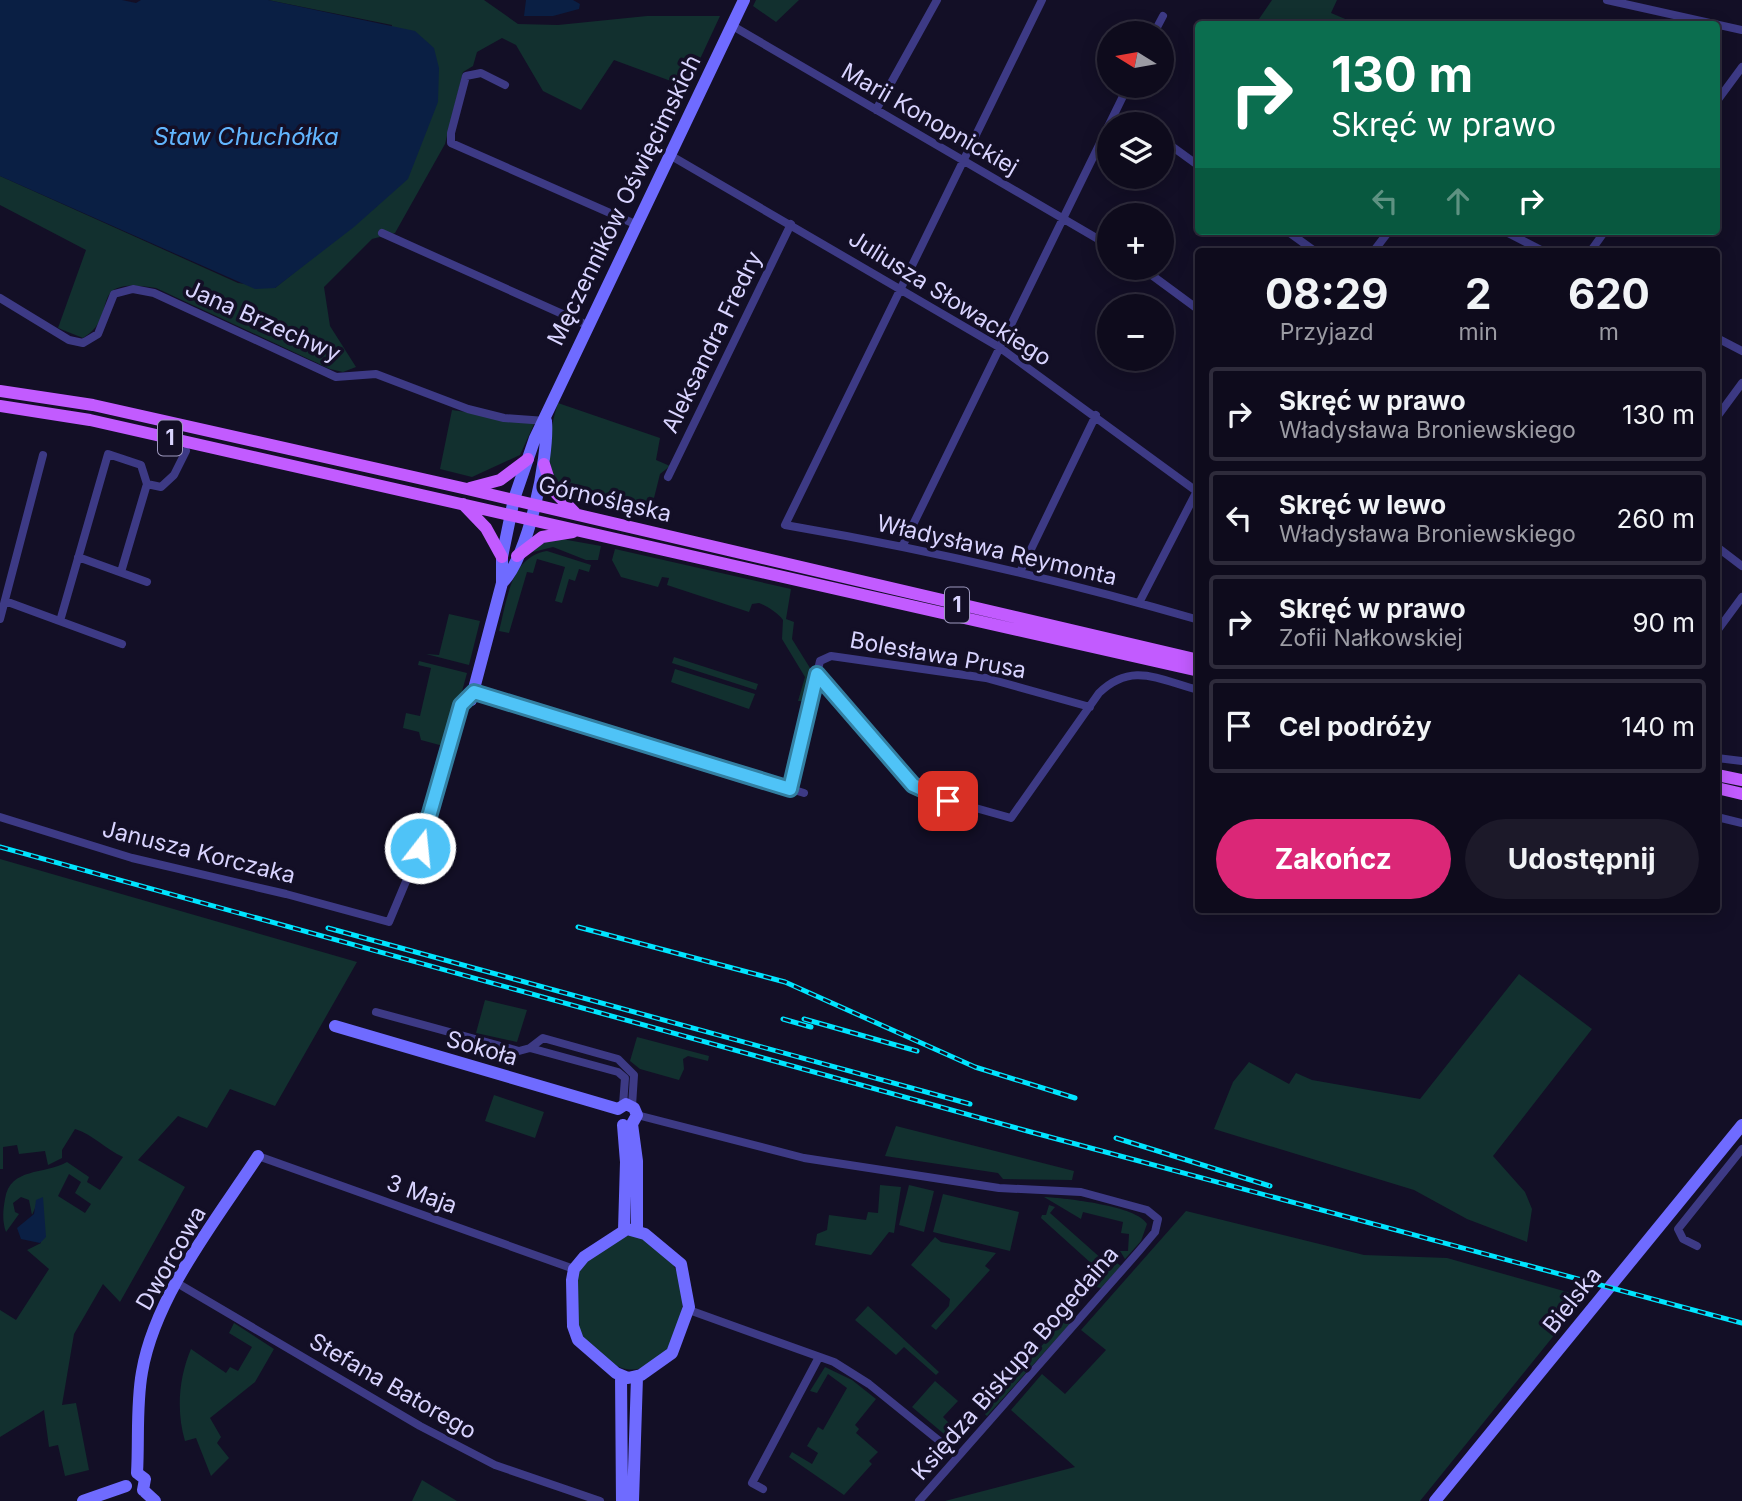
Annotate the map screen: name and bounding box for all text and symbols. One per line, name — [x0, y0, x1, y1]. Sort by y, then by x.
north arrow — [1097, 21, 1174, 98]
map controls — [1097, 21, 1174, 371]
text: 130 m — [1331, 45, 1473, 104]
icon: right — [1216, 49, 1307, 140]
street label: Męczenników Oświęcimskich — [541, 50, 707, 350]
street label: Marii Konopnickiej — [837, 57, 1023, 181]
text: Skręć w prawo — [1331, 105, 1556, 144]
button: layers — [1097, 112, 1174, 189]
water label: Staw Chuchółka — [153, 122, 339, 151]
icon: left — [1366, 182, 1404, 220]
icon: ahead — [1439, 182, 1477, 220]
icon: right — [1512, 182, 1550, 220]
button: + — [1097, 203, 1174, 280]
street label: Juliusza Słowackiego — [843, 224, 1057, 372]
street label: Aleksandra Fredry — [656, 246, 768, 438]
text: 08:29 — [1265, 268, 1388, 319]
text: 2 — [1465, 268, 1491, 319]
text: 620 — [1568, 268, 1650, 319]
street label: Jana Brzechwy — [181, 274, 345, 368]
button: − — [1097, 294, 1174, 371]
text: Przyjazd — [1280, 318, 1374, 346]
text: min — [1459, 318, 1498, 346]
text: m — [1599, 318, 1619, 346]
text: Skręć w prawo — [1279, 385, 1466, 416]
icon: right — [1220, 395, 1258, 433]
text: 130 m — [1622, 399, 1695, 430]
text: Władysława Broniewskiego — [1279, 416, 1576, 444]
road number: 1 — [158, 420, 182, 456]
street label: Górnośląska — [536, 470, 674, 528]
text: Skręć w lewo — [1279, 489, 1446, 520]
icon: left — [1220, 499, 1258, 537]
text: 260 m — [1617, 503, 1695, 534]
street label: Władysława Reymonta — [874, 509, 1120, 591]
text: Władysława Broniewskiego — [1279, 520, 1576, 548]
road number: 1 — [945, 588, 969, 622]
text: Skręć w prawo — [1279, 593, 1466, 624]
icon: right — [1220, 603, 1258, 641]
text: 90 m — [1632, 607, 1695, 638]
text: Zofii Nałkowskiej — [1279, 624, 1463, 652]
street label: Bolesława Prusa — [848, 626, 1028, 684]
icon: arrive — [1220, 707, 1258, 745]
text: Cel podróży — [1279, 711, 1432, 742]
text: 140 m — [1621, 711, 1695, 742]
pin — [918, 771, 978, 831]
icon: arrive — [929, 782, 967, 820]
position arrow — [383, 811, 457, 885]
street label: Janusza Korczaka — [100, 814, 298, 890]
button: Zakończ — [1216, 819, 1451, 899]
button: Udostępnij — [1465, 819, 1699, 899]
street label: Sokoła — [443, 1024, 521, 1072]
street label: 3 Maja — [383, 1168, 461, 1220]
street label: Dworcowa — [130, 1201, 212, 1315]
street label: Księdza Biskupa Bogedaina — [906, 1240, 1124, 1486]
street label: Bielska — [1537, 1261, 1607, 1339]
street label: Stefana Batorego — [305, 1327, 481, 1445]

